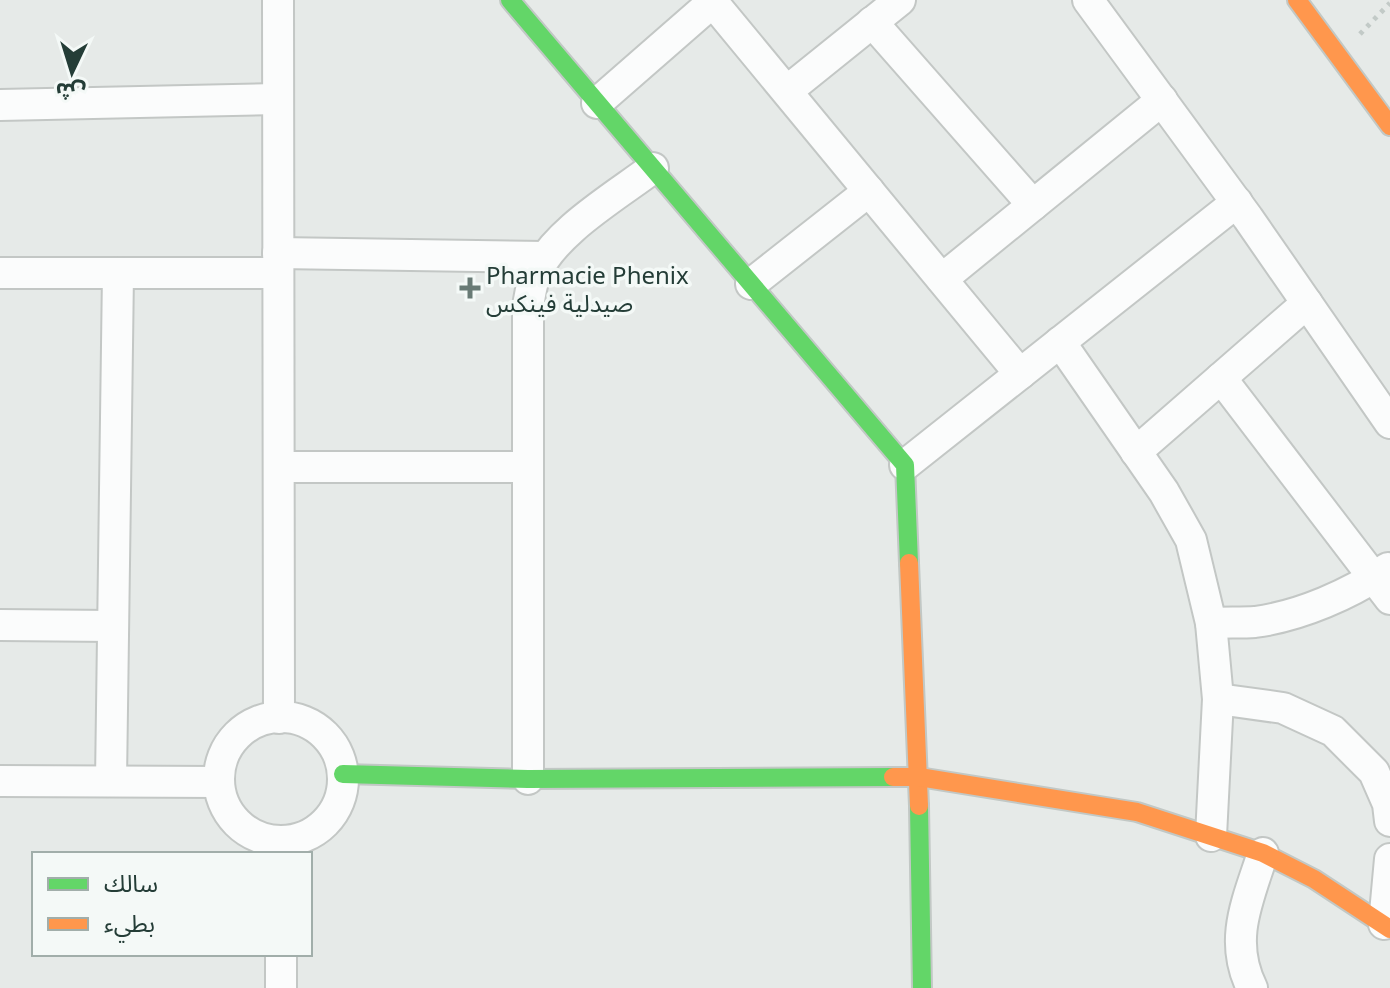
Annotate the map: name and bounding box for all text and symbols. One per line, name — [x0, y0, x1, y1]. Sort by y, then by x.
north arrow — [32, 32, 112, 112]
text: ش — [54, 77, 87, 109]
place label: Pharmacie Phenix صيدلية فينكس — [486, 258, 689, 319]
marker: Pharmacie Phenix صيدلية فينكس — [461, 279, 479, 297]
legend — [32, 852, 312, 956]
text: سالك — [104, 866, 158, 899]
text: بطيء — [104, 906, 155, 943]

